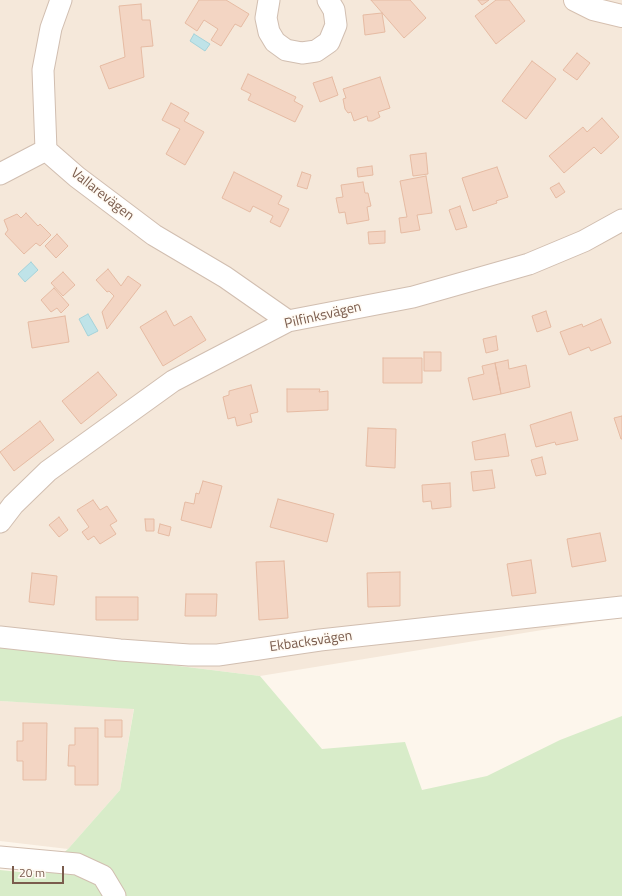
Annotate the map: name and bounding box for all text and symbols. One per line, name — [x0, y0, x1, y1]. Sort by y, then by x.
street label: Vallarevägen — [67, 165, 137, 225]
street label: Pilfinksvägen — [283, 299, 363, 333]
street label: Ekbacksvägen — [269, 628, 353, 656]
scale bar — [14, 858, 66, 884]
text: 20 m — [19, 863, 45, 882]

